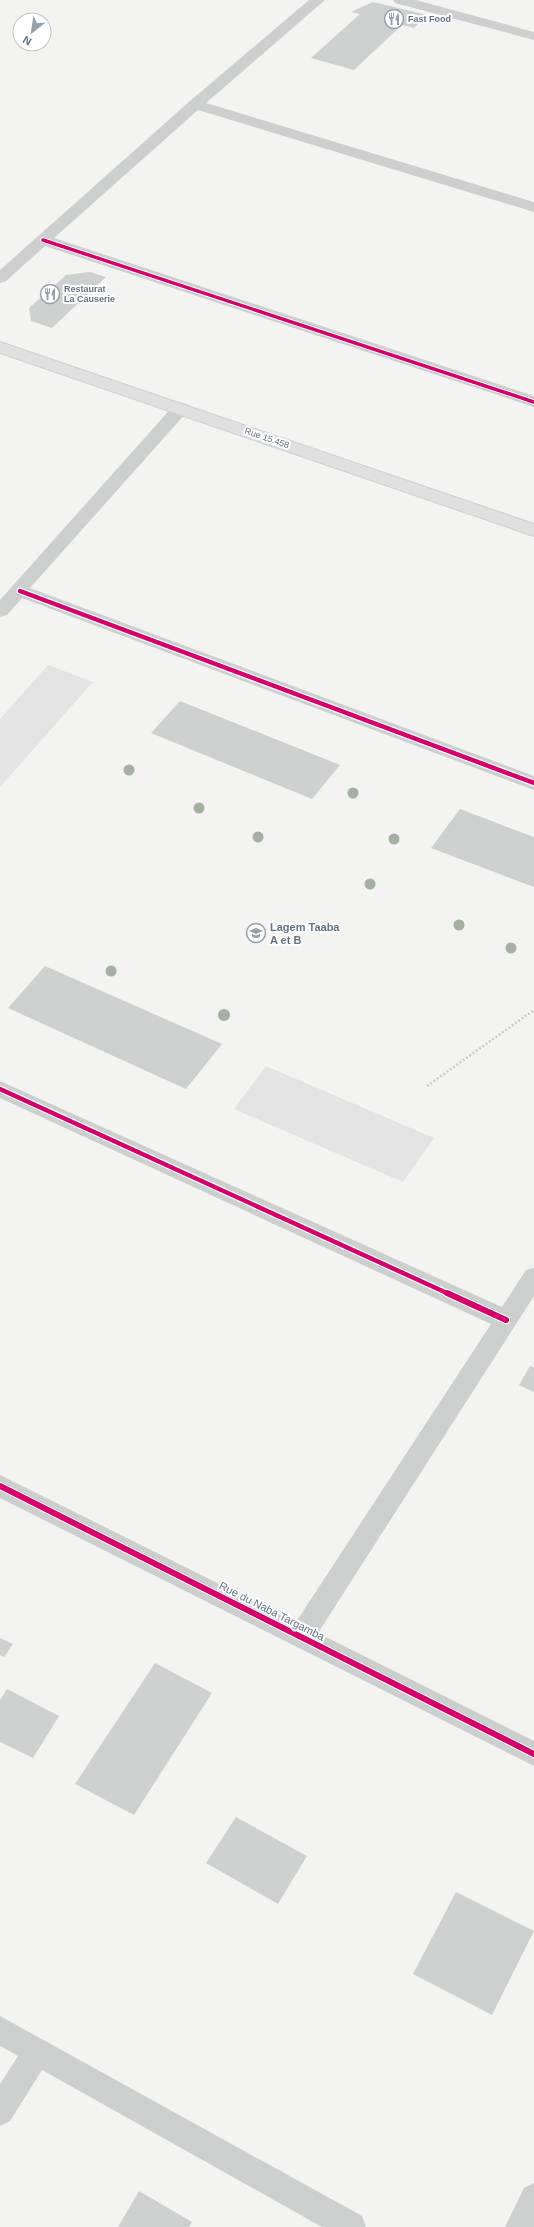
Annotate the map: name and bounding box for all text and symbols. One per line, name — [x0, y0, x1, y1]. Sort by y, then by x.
restaurant icon: Fast Food — [383, 8, 405, 30]
north arrow — [12, 12, 52, 52]
place label: Fast Food — [408, 14, 451, 24]
text: N — [21, 33, 33, 48]
restaurant icon: Restaurat La Causerie — [39, 283, 61, 305]
place label: Restaurat La Causerie — [64, 284, 115, 304]
street label: Rue 15.458 — [243, 426, 291, 450]
place label: Lagem Taaba A et B — [270, 921, 340, 946]
school or university icon: Lagem Taaba A et B — [245, 922, 267, 944]
street label: Rue du Naba Targamba — [217, 1579, 327, 1643]

